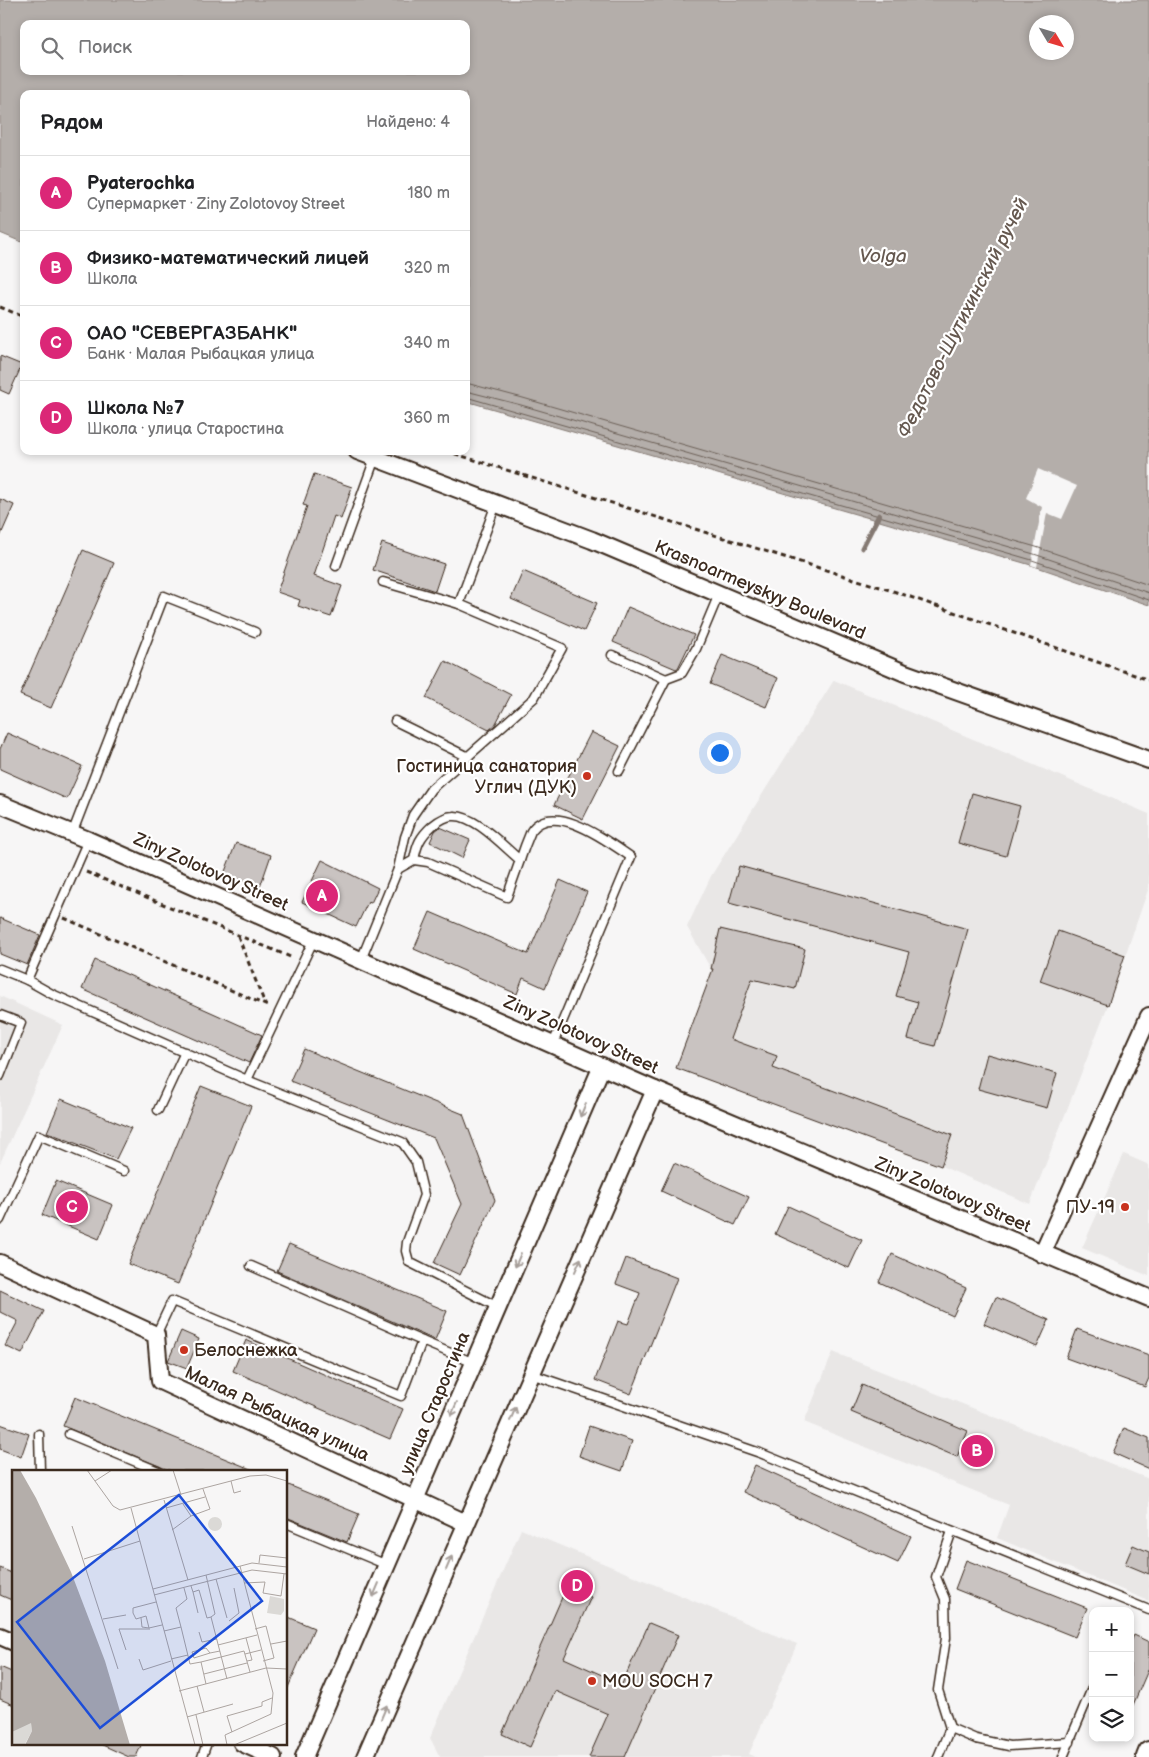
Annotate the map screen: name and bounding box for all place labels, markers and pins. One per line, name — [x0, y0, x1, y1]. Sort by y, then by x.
place label: Гостиница санатория Углич (ДУК) — [396, 756, 577, 798]
marker: Гостиница санатория Углич (ДУК) — [581, 770, 593, 782]
pin: A — [306, 877, 338, 915]
pin: C — [56, 1188, 88, 1226]
place label: ПУ-19 — [1066, 1197, 1115, 1218]
marker: ПУ-19 — [1119, 1201, 1131, 1213]
place label: Белоснежка — [194, 1340, 298, 1361]
marker: Белоснежка — [178, 1344, 190, 1356]
pin: B — [961, 1432, 993, 1470]
pin: D — [561, 1567, 593, 1605]
place label: MOU SOCH 7 — [602, 1671, 713, 1692]
marker: MOU SOCH 7 — [586, 1675, 598, 1687]

